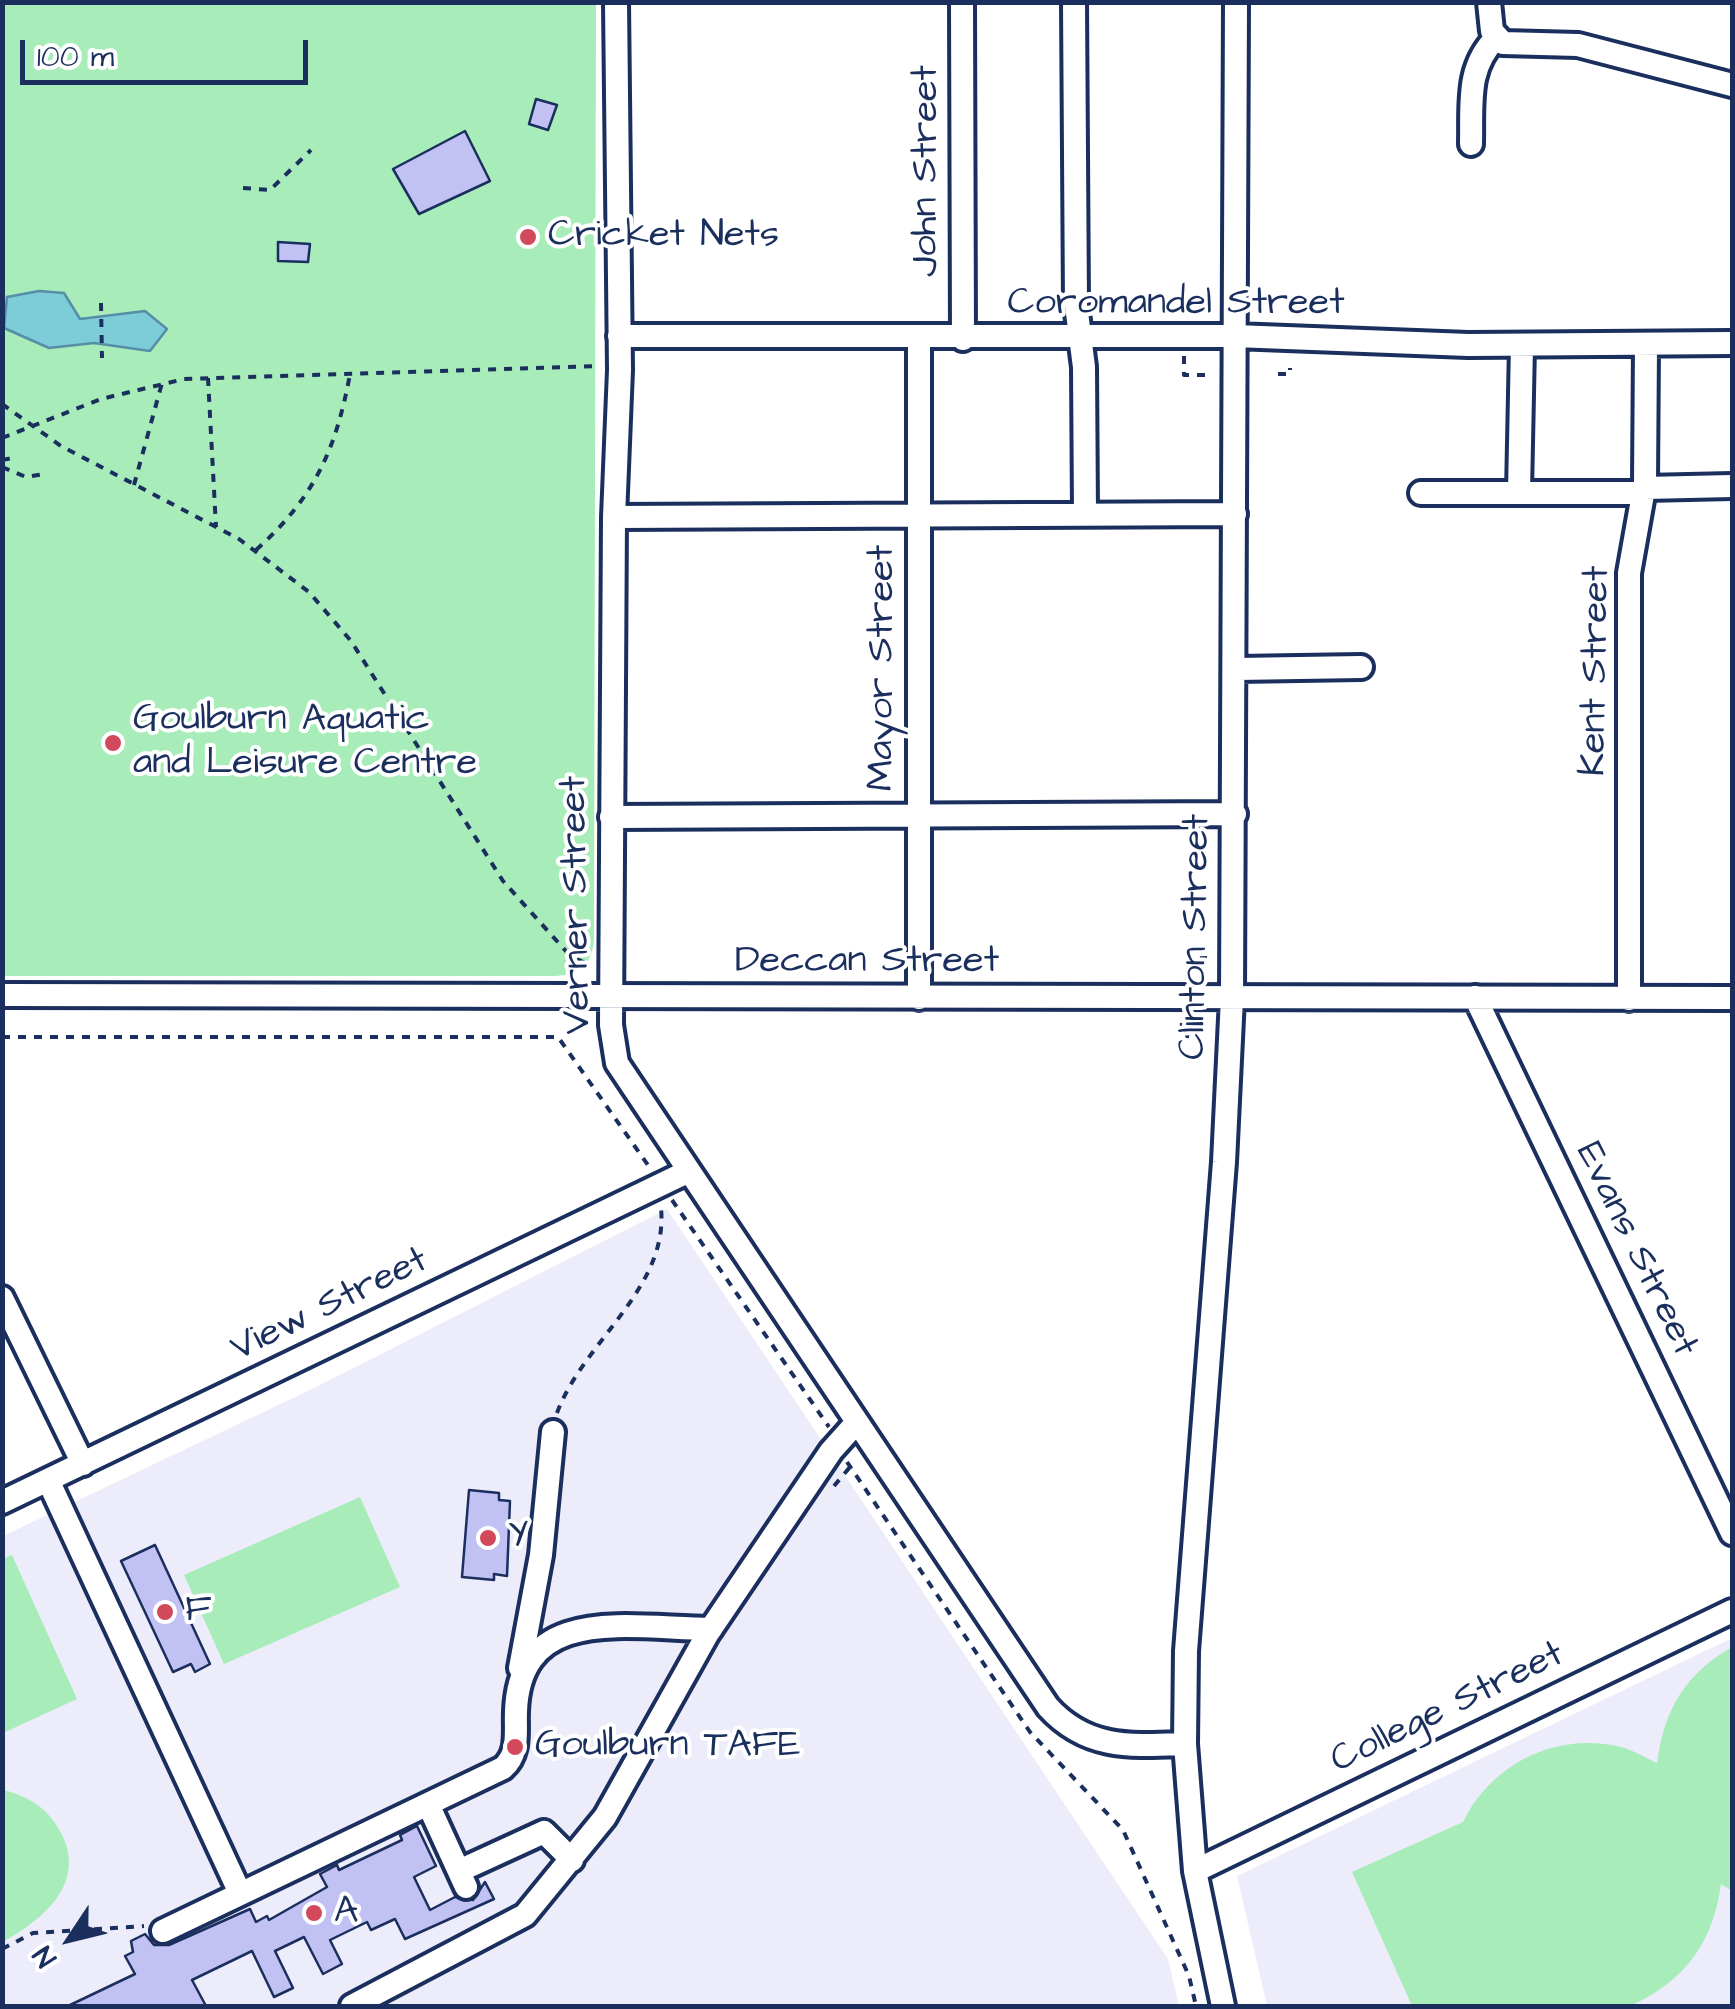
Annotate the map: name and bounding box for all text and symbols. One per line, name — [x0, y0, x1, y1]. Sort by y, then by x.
scale bar — [25, 20, 312, 82]
text: 100 m — [37, 36, 114, 78]
street label: John Street — [905, 65, 951, 277]
place label: Cricket Nets — [548, 214, 779, 260]
marker: Cricket Nets — [517, 226, 539, 248]
street label: Coromandel Street — [1008, 282, 1344, 328]
street label: Mayor Street — [861, 545, 907, 791]
street label: Kent Street — [1572, 565, 1622, 777]
place label: Goulburn Aquatic and Leisure Centre — [133, 698, 477, 788]
marker: Goulburn Aquatic and Leisure Centre — [102, 732, 124, 754]
street label: Verner Street — [553, 775, 603, 1035]
street label: Clinton Street — [1172, 814, 1222, 1060]
street label: Deccan Street — [735, 940, 999, 986]
street label: Evans Street — [1564, 1136, 1706, 1364]
street label: View Street — [224, 1239, 436, 1373]
place label: Y — [508, 1515, 528, 1561]
marker: Y — [477, 1527, 499, 1549]
place label: F — [185, 1589, 211, 1635]
marker: F — [154, 1601, 176, 1623]
street label: College Street — [1324, 1633, 1572, 1785]
place label: Goulburn TAFE — [535, 1724, 801, 1770]
marker: Goulburn TAFE — [504, 1736, 526, 1758]
north arrow — [20, 1889, 120, 1989]
place label: A — [334, 1890, 358, 1936]
marker: A — [303, 1902, 325, 1924]
text: N — [24, 1938, 66, 1975]

